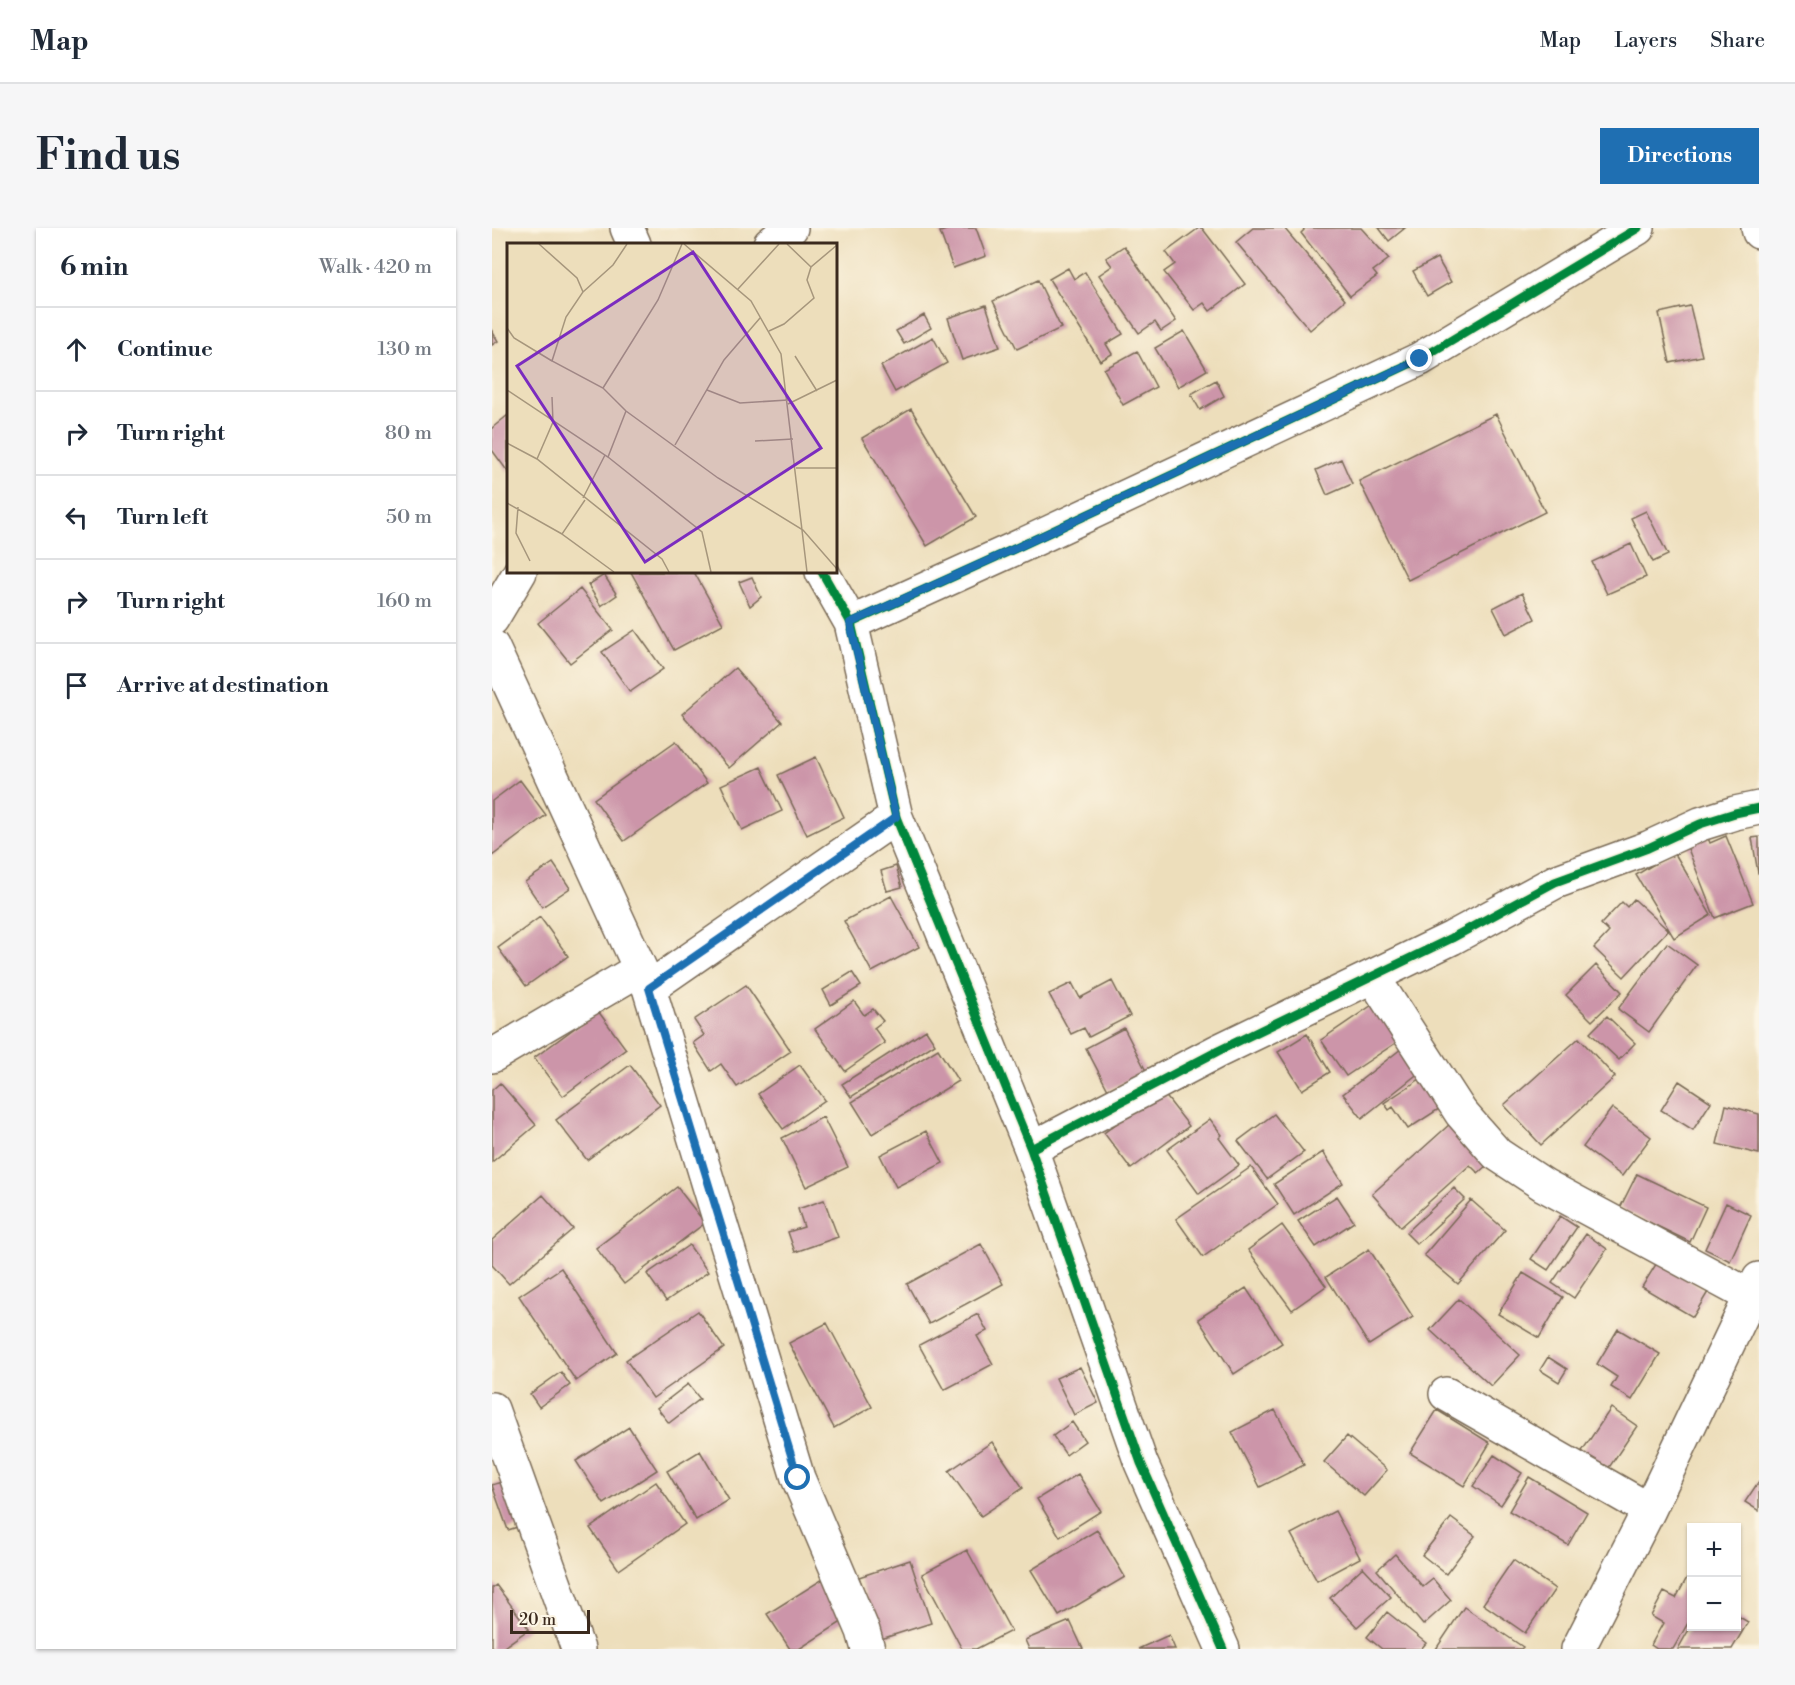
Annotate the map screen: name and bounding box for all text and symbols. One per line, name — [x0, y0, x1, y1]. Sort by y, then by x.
text: Map — [30, 24, 89, 59]
text: Map — [1540, 28, 1581, 54]
text: Layers — [1614, 28, 1677, 54]
text: Share — [1710, 28, 1765, 54]
button: Directions — [1600, 128, 1759, 184]
text: Find us — [36, 130, 180, 183]
inset map — [507, 243, 837, 573]
text: 6 min — [60, 251, 128, 283]
text: Walk · 420 m — [319, 255, 432, 280]
icon: ahead — [60, 333, 93, 366]
text: Continue — [117, 336, 213, 363]
text: 130 m — [377, 337, 432, 362]
route end — [1406, 345, 1432, 371]
icon: right — [60, 417, 93, 450]
text: Turn right — [117, 420, 225, 447]
text: 80 m — [385, 421, 432, 446]
icon: left — [60, 501, 93, 534]
text: Turn left — [117, 504, 208, 531]
text: 50 m — [386, 505, 432, 530]
icon: right — [60, 585, 93, 618]
text: Turn right — [117, 588, 225, 615]
text: 160 m — [377, 589, 432, 614]
icon: arrive — [60, 669, 93, 702]
text: Arrive at destination — [117, 672, 329, 699]
route start — [784, 1464, 810, 1490]
map controls — [1687, 1523, 1741, 1631]
button: + — [1687, 1523, 1741, 1577]
button: − — [1687, 1577, 1741, 1631]
scale bar — [510, 1607, 590, 1634]
text: 20 m — [519, 1610, 556, 1630]

